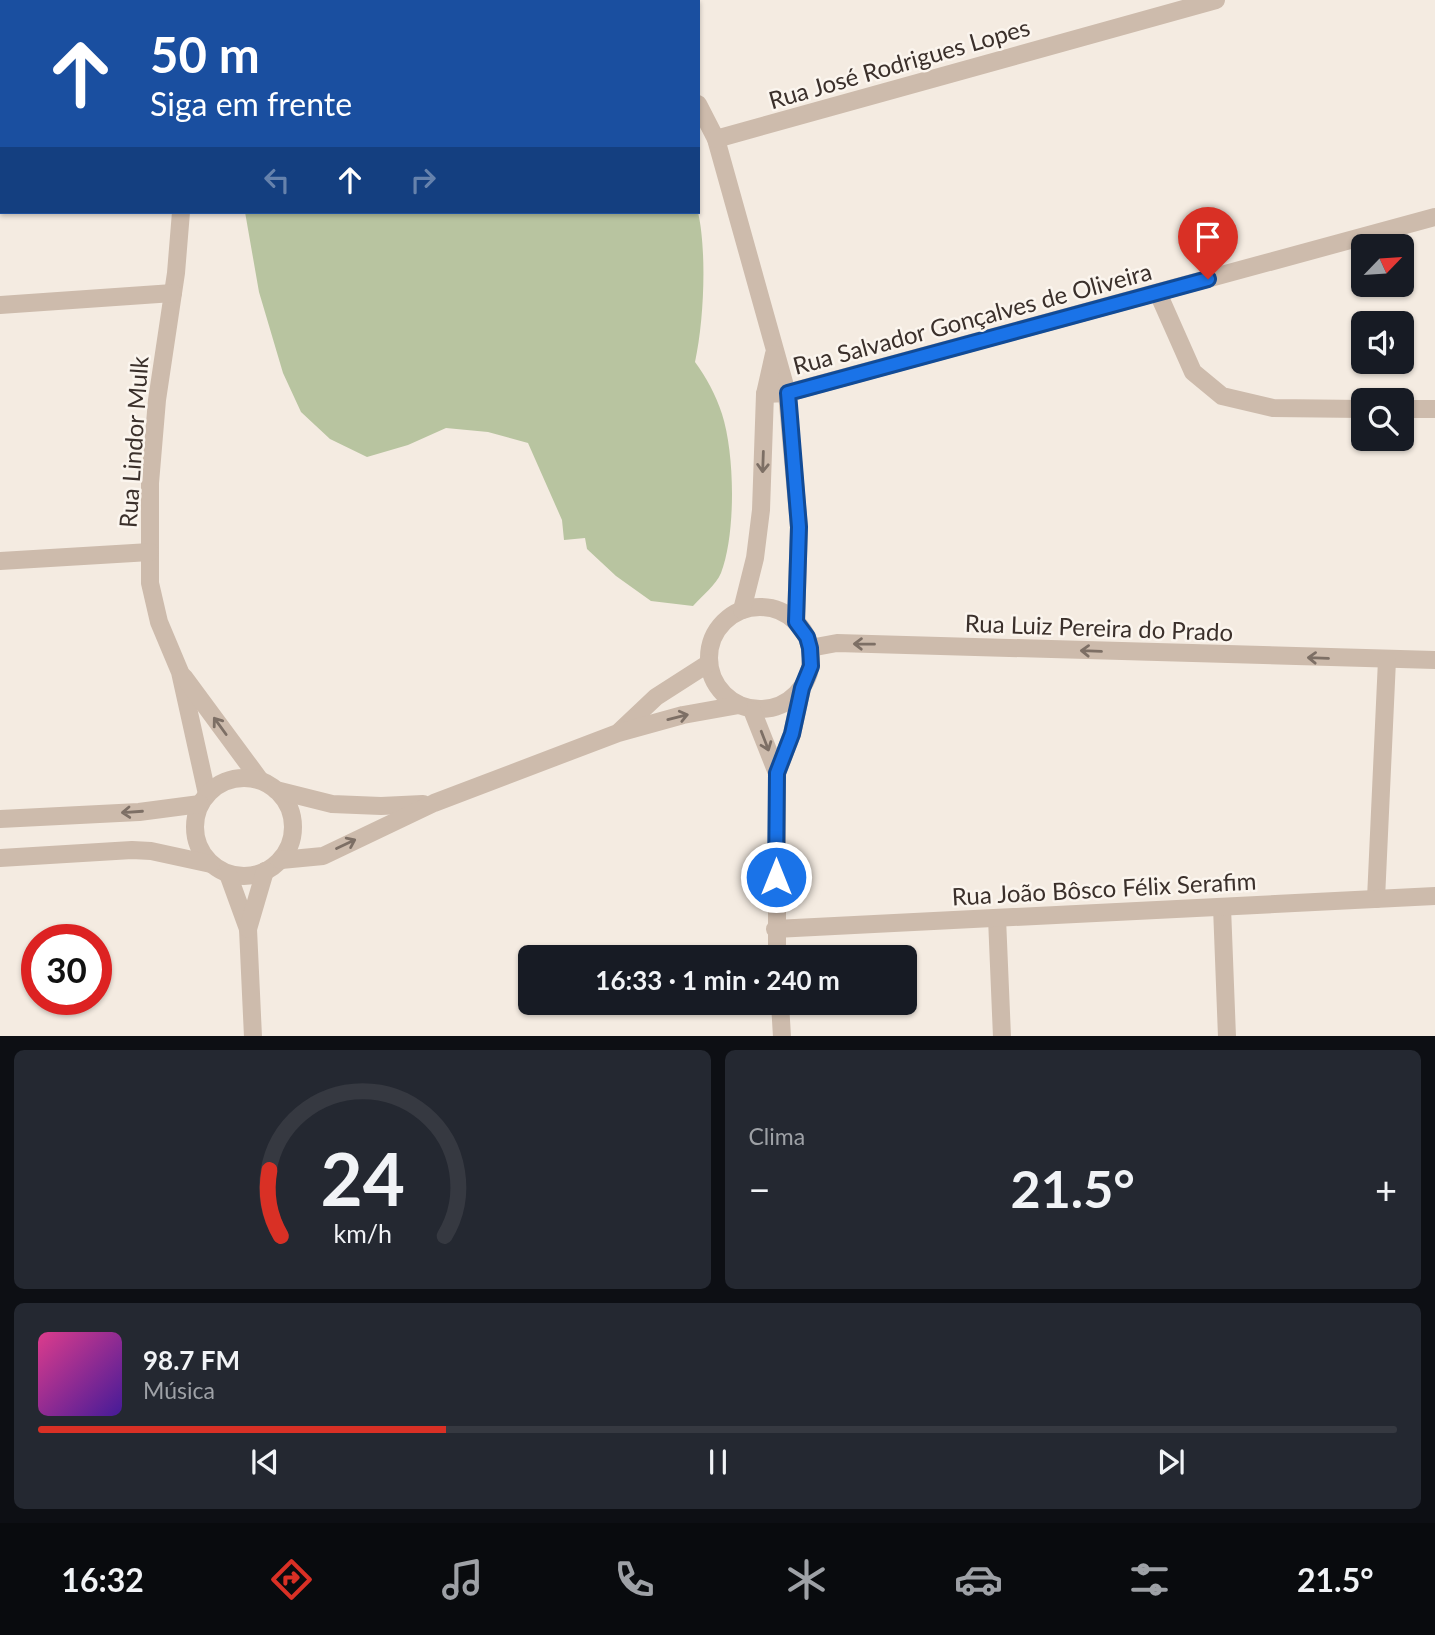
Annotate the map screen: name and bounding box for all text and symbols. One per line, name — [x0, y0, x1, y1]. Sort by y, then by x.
street label: Rua José Rodrigues Lopes — [765, 12, 1033, 114]
text: 50 m — [150, 25, 260, 83]
icon: ahead — [35, 28, 126, 119]
text: Siga em frente — [150, 84, 352, 123]
icon: left — [258, 161, 296, 199]
icon: ahead — [331, 161, 369, 199]
icon: right — [404, 161, 442, 199]
pin — [1178, 207, 1238, 279]
icon: arrive — [1189, 218, 1227, 256]
north arrow — [1351, 234, 1414, 298]
map controls — [1351, 234, 1414, 451]
street label: Rua Salvador Gonçalves de Oliveira — [789, 256, 1155, 380]
button: sound — [1351, 311, 1414, 374]
street label: Rua Lindor Mulk — [113, 354, 154, 529]
button: search — [1351, 388, 1414, 451]
one-way arrow — [756, 451, 769, 474]
street label: Rua Luiz Pereira do Prado — [964, 608, 1234, 646]
one-way arrow — [852, 637, 875, 651]
one-way arrow — [1080, 644, 1103, 657]
one-way arrow — [1307, 651, 1330, 664]
one-way arrow — [666, 710, 689, 723]
one-way arrow — [213, 717, 227, 736]
one-way arrow — [759, 730, 772, 752]
one-way arrow — [121, 806, 144, 819]
one-way arrow — [335, 837, 356, 851]
position arrow — [739, 840, 813, 914]
street label: Rua João Bôsco Félix Serafim — [951, 866, 1257, 910]
speed limit sign: 30 — [21, 924, 112, 1015]
text: 16:33 · 1 min · 240 m — [595, 964, 840, 996]
text: Clima — [749, 1122, 805, 1150]
text: 24 — [320, 1134, 404, 1222]
text: 21.5° — [1011, 1157, 1135, 1219]
text: − — [749, 1166, 771, 1212]
text: + — [1375, 1166, 1397, 1212]
text: km/h — [333, 1217, 392, 1247]
text: 98.7 FM — [143, 1344, 240, 1376]
text: Música — [143, 1376, 215, 1404]
icon: previous — [246, 1443, 284, 1481]
icon: pause — [699, 1443, 737, 1481]
icon: next — [1152, 1443, 1190, 1481]
icon: directions — [267, 1555, 316, 1604]
icon: music — [438, 1555, 487, 1604]
icon: phone — [610, 1555, 659, 1604]
icon: climate — [782, 1555, 831, 1604]
icon: car — [954, 1555, 1003, 1604]
icon: filters — [1125, 1555, 1174, 1604]
text: 16:32 — [61, 1560, 144, 1599]
text: 21.5° — [1297, 1560, 1374, 1599]

